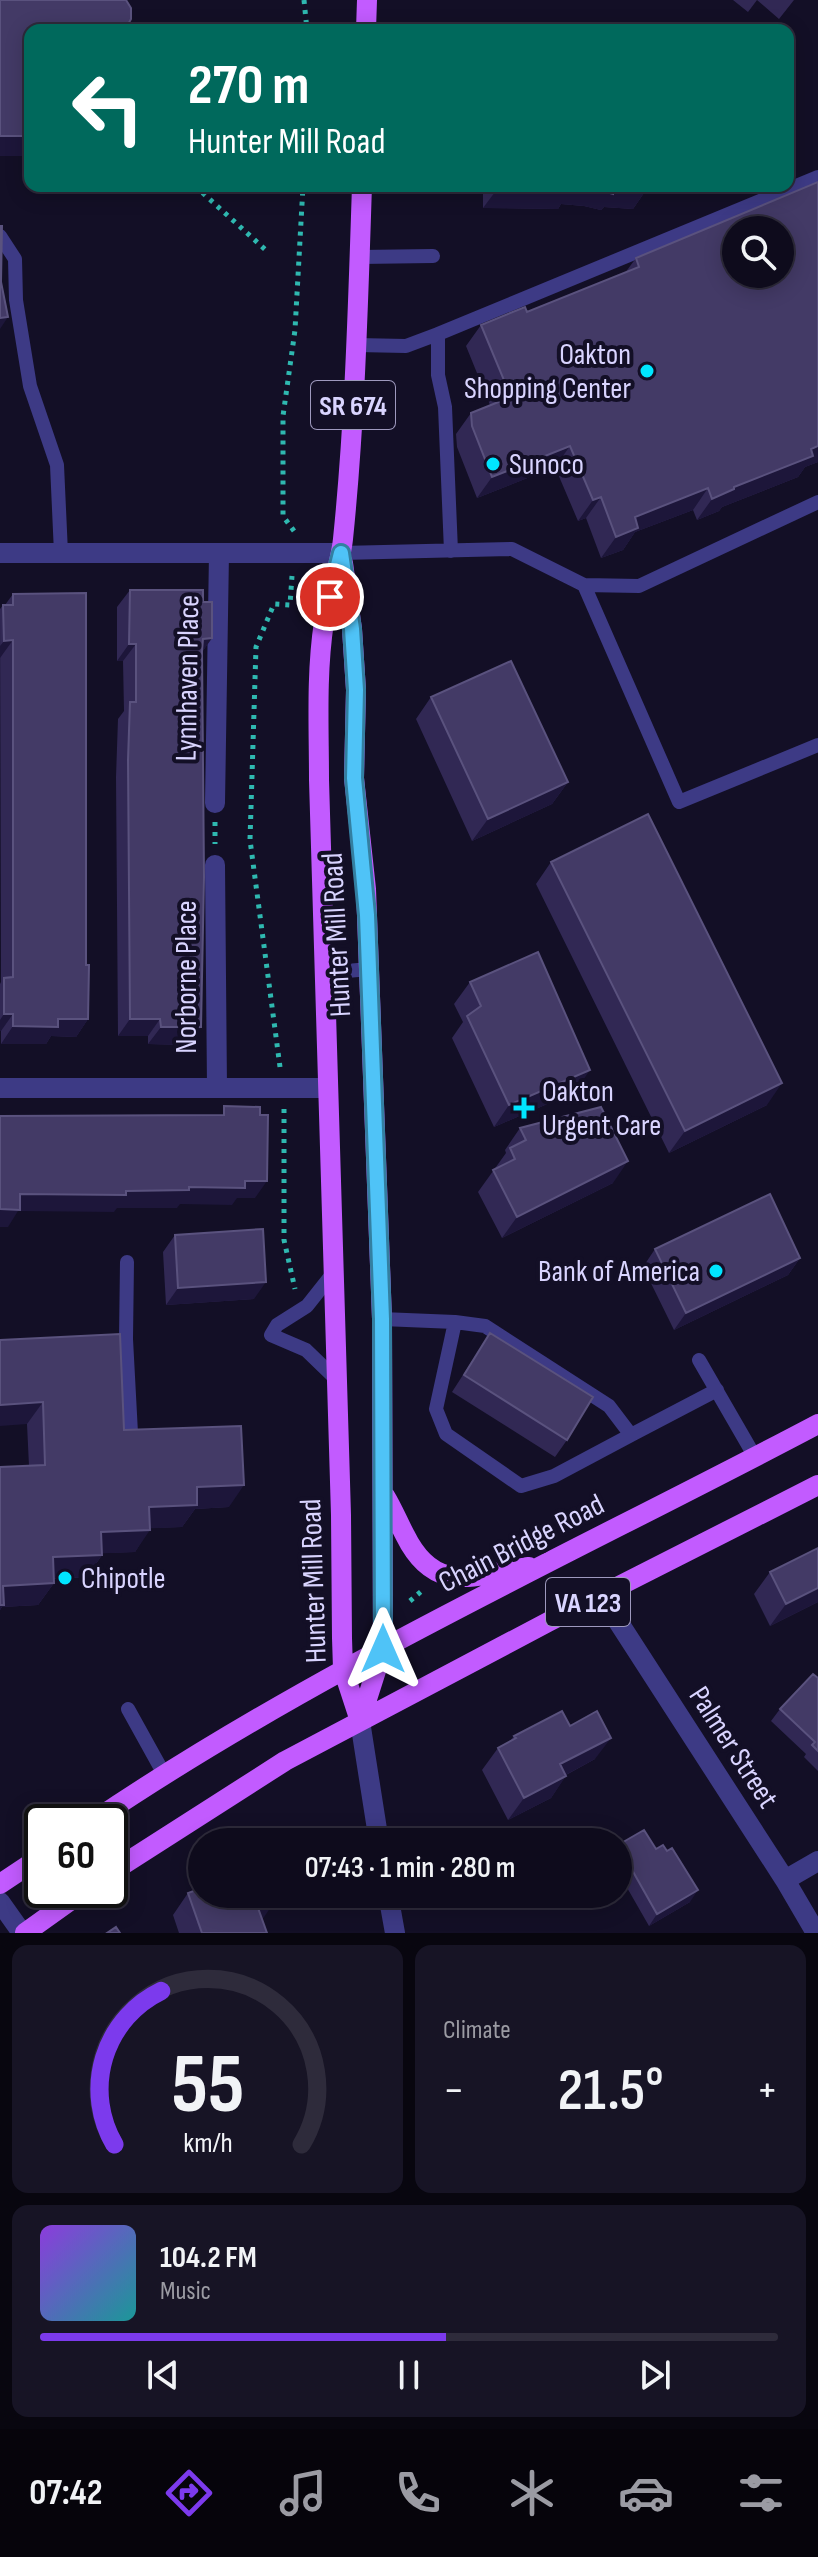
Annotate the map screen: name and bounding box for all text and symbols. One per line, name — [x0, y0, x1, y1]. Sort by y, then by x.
text: 270 m — [188, 53, 309, 120]
icon: left — [56, 56, 160, 160]
text: Hunter Mill Road — [188, 121, 385, 164]
map controls — [722, 216, 794, 288]
button: search — [722, 216, 794, 288]
place label: Oakton Shopping Center — [464, 337, 631, 407]
marker: Oakton Shopping Center — [638, 362, 656, 380]
road number: SR 674 — [311, 381, 395, 429]
place label: Sunoco — [509, 447, 584, 483]
marker: Sunoco — [484, 455, 502, 473]
pin — [296, 563, 364, 631]
icon: arrive — [308, 575, 352, 619]
street label: Lynnhaven Place — [169, 594, 207, 762]
street label: Hunter Mill Road — [315, 852, 359, 1018]
street label: Norborne Place — [169, 900, 205, 1054]
place label: Oakton Urgent Care — [542, 1074, 661, 1144]
marker: Oakton Urgent Care — [513, 1097, 535, 1119]
place label: Bank of America — [538, 1254, 700, 1290]
marker: Bank of America — [707, 1262, 725, 1280]
street label: Chain Bridge Road — [433, 1487, 610, 1601]
street label: Hunter Mill Road — [293, 1498, 335, 1664]
place label: Chipotle — [81, 1561, 166, 1597]
marker: Chipotle — [56, 1569, 74, 1587]
road number: VA 123 — [546, 1578, 630, 1626]
position arrow — [341, 1607, 425, 1691]
street label: Palmer Street — [681, 1680, 786, 1815]
speed limit sign: 60 — [24, 1804, 128, 1908]
text: 07:43 · 1 min · 280 m — [305, 1850, 515, 1886]
text: Climate — [443, 2015, 511, 2046]
text: 55 — [171, 2036, 244, 2136]
text: 21.5° — [557, 2055, 664, 2127]
text: − — [443, 2064, 465, 2117]
text: + — [756, 2064, 778, 2117]
text: km/h — [183, 2126, 232, 2161]
text: 104.2 FM — [160, 2240, 257, 2276]
text: Music — [160, 2276, 211, 2307]
icon: previous — [141, 2353, 185, 2397]
icon: pause — [387, 2353, 431, 2397]
icon: next — [633, 2353, 677, 2397]
icon: directions — [161, 2465, 217, 2521]
icon: music — [275, 2465, 331, 2521]
icon: phone — [390, 2465, 446, 2521]
icon: climate — [504, 2465, 560, 2521]
icon: car — [618, 2465, 674, 2521]
icon: filters — [733, 2465, 789, 2521]
text: 07:42 — [29, 2472, 102, 2515]

